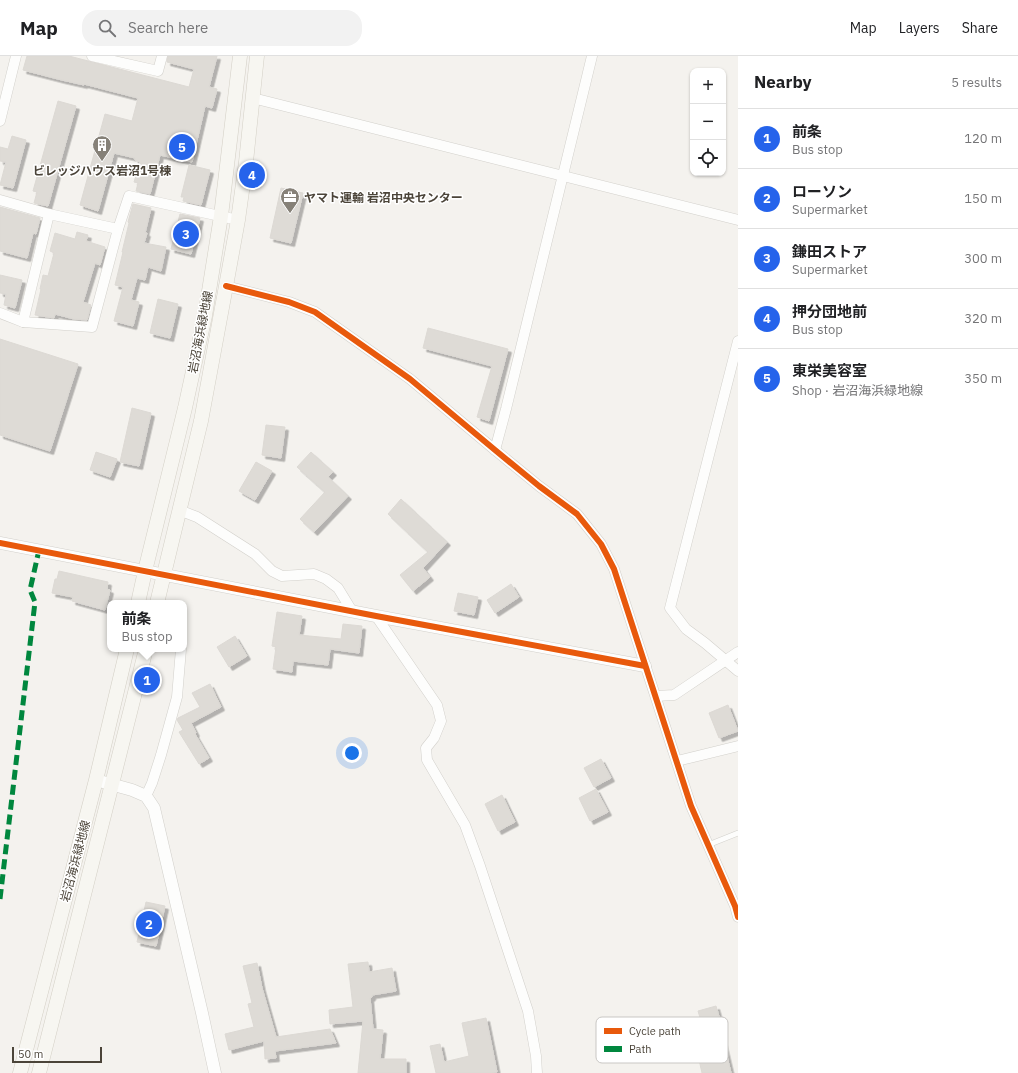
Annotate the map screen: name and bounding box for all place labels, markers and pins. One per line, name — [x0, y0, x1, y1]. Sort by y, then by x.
pin: 5 — [169, 132, 195, 162]
building icon: ビレッジハウス岩沼1号棟 — [91, 134, 113, 162]
pin: 4 — [239, 160, 265, 190]
place label: ビレッジハウス岩沼1号棟 — [33, 163, 171, 178]
office icon: ヤマト運輸 岩沼中央センター — [279, 186, 301, 214]
place label: ヤマト運輸 岩沼中央センター — [304, 190, 463, 205]
pin: 3 — [173, 219, 199, 249]
pin: 1 — [134, 665, 160, 695]
pin: 2 — [136, 909, 162, 939]

